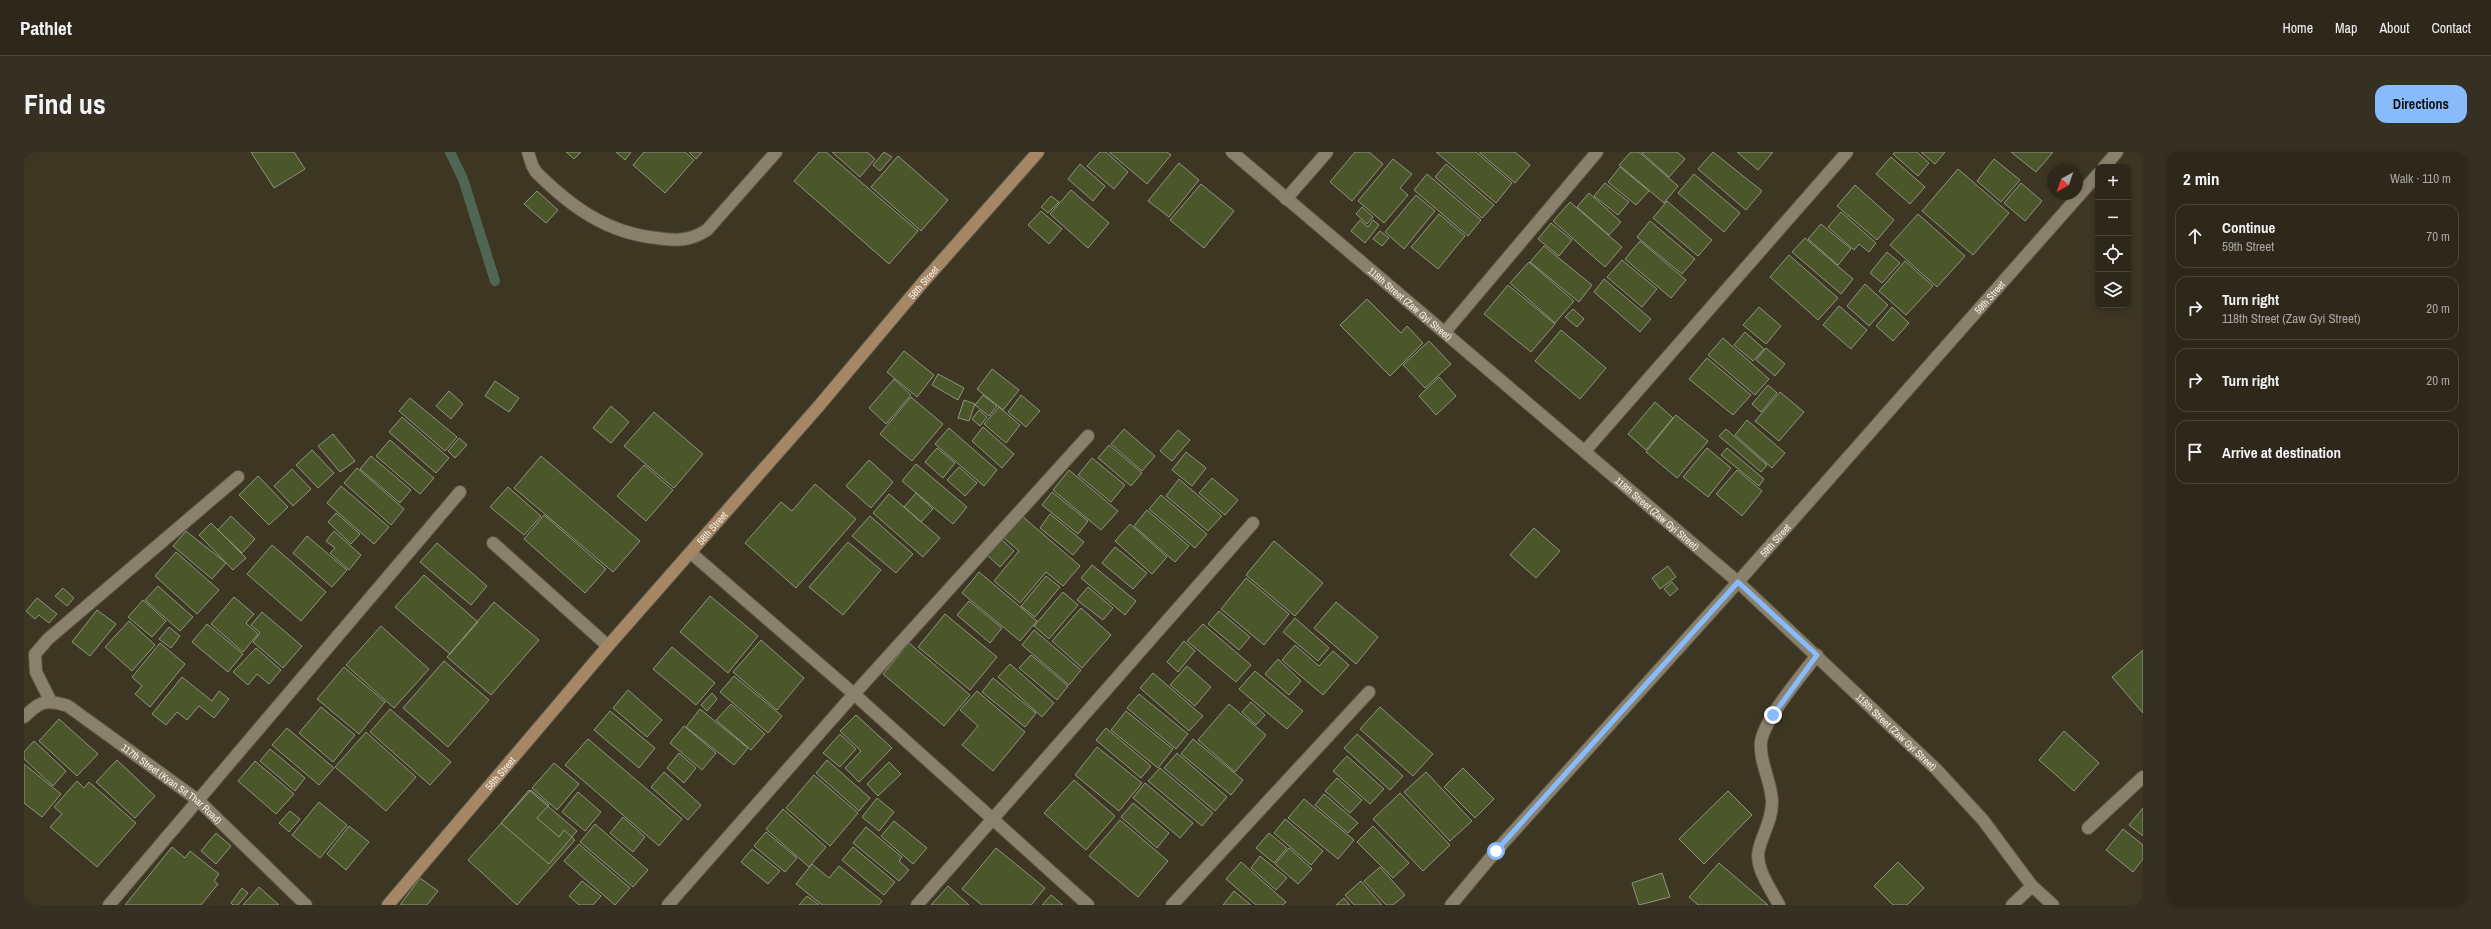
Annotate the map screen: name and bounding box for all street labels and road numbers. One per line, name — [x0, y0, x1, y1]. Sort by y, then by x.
street label: 58th Street — [905, 263, 942, 302]
street label: 118th Street (Zaw Gyi Street) — [1365, 264, 1455, 344]
street label: 59th Street — [1972, 278, 2008, 317]
street label: 118th Street (Zaw Gyi Street) — [1612, 474, 1702, 553]
street label: 58th Street — [694, 508, 731, 548]
street label: 59th Street — [1757, 521, 1794, 560]
street label: 118th Street (Zaw Gyi Street) — [1853, 691, 1940, 774]
street label: 117th Street (Kyan Sit Thar Road) — [119, 741, 225, 827]
street label: 58th Street — [482, 753, 519, 793]

